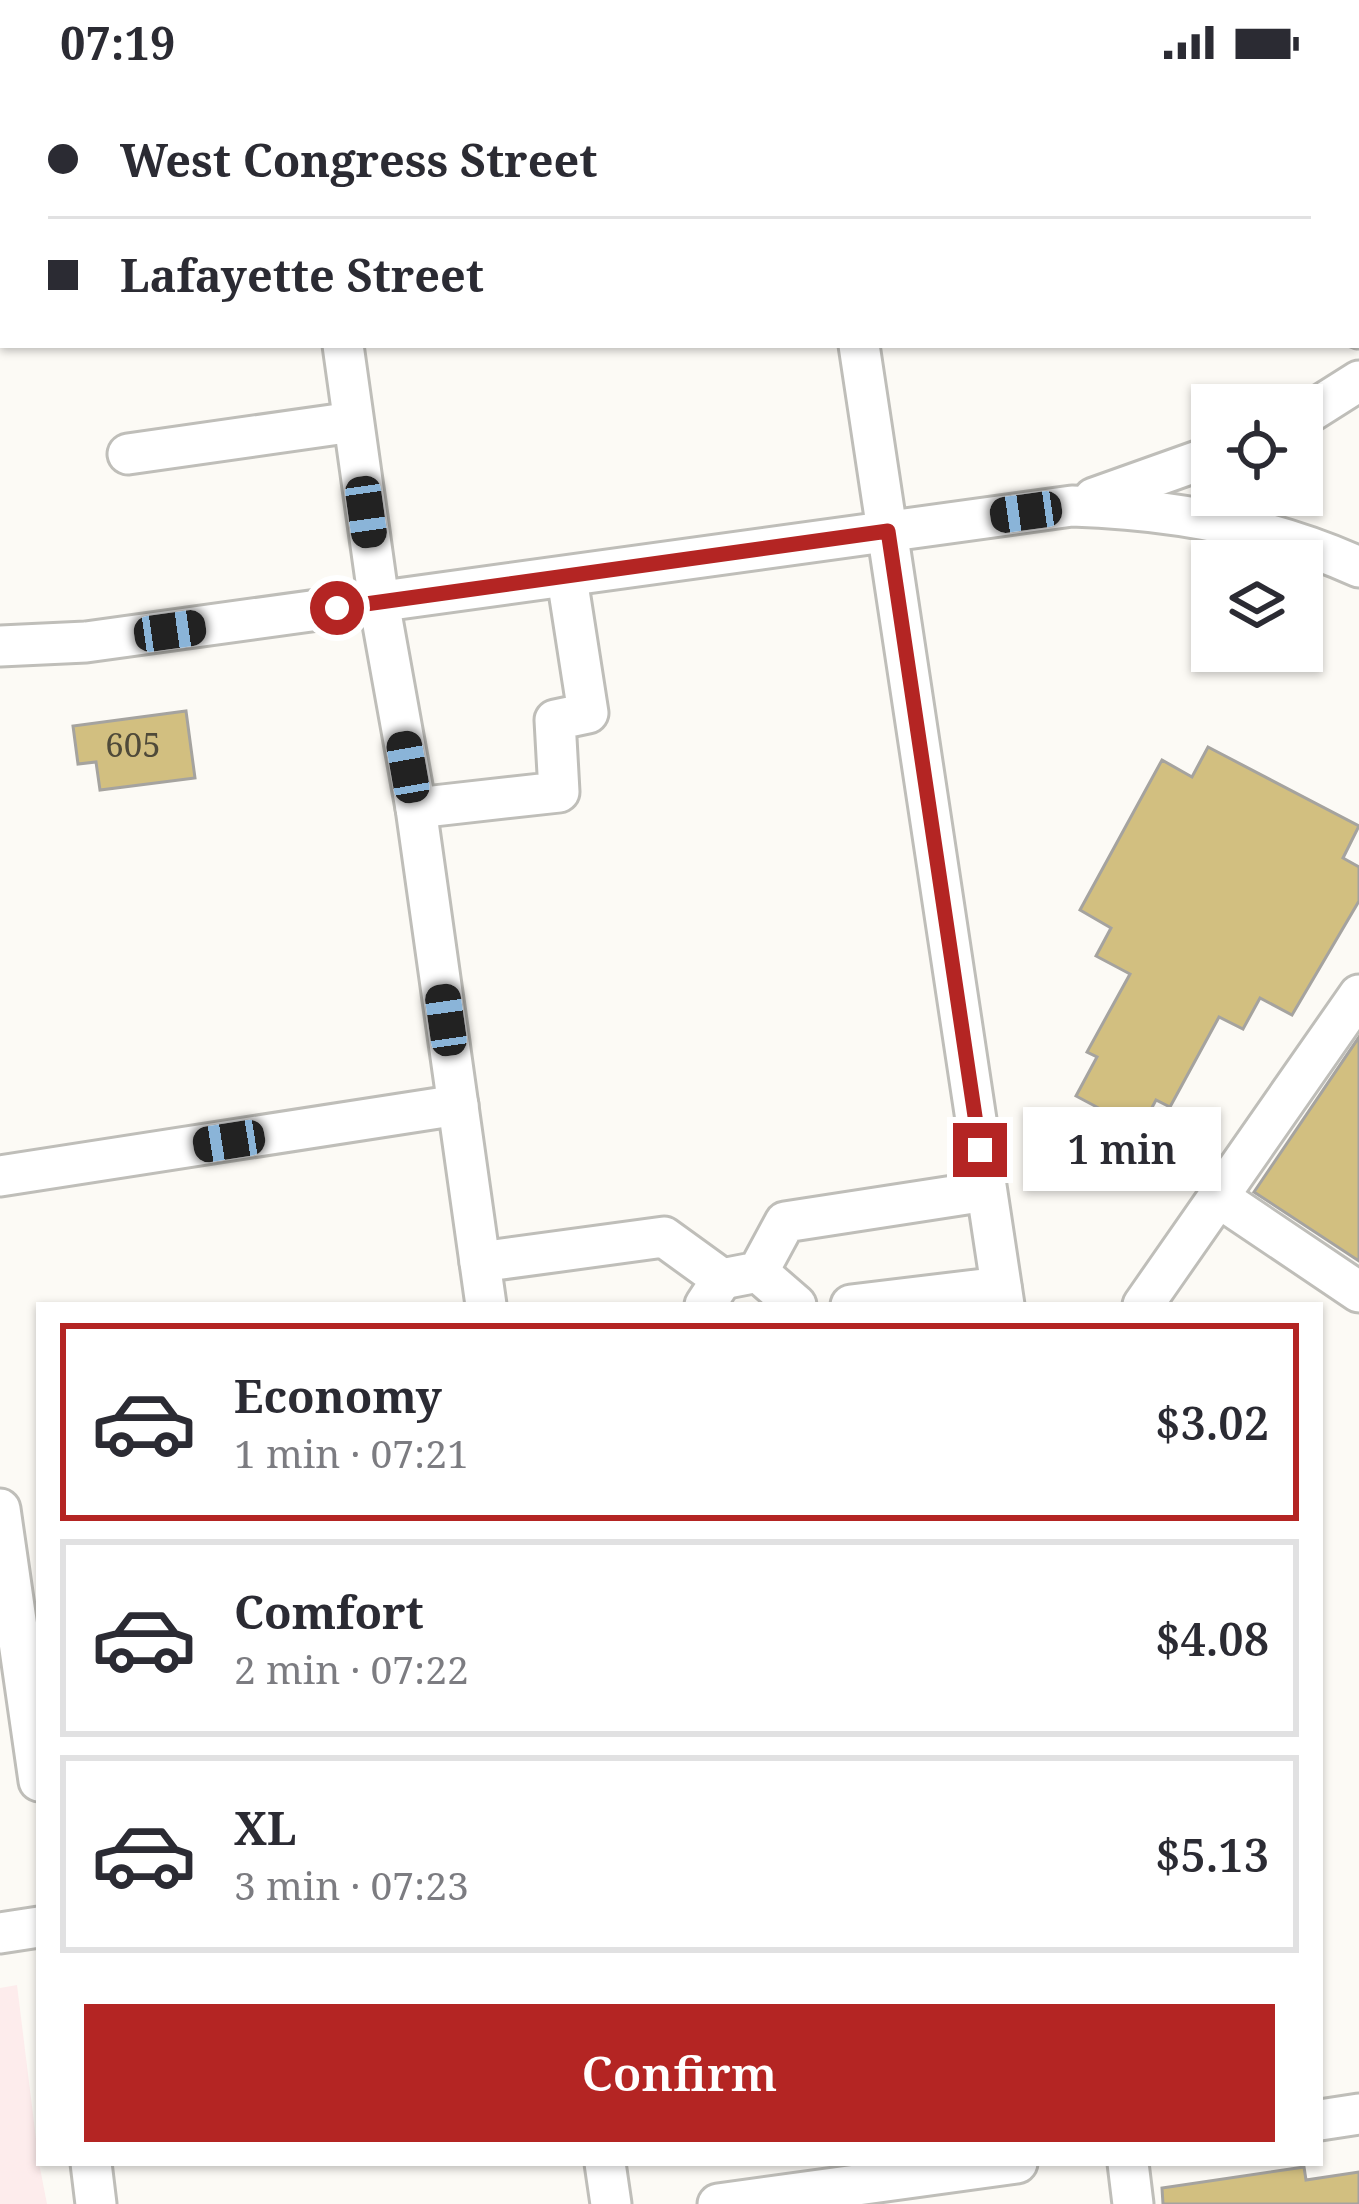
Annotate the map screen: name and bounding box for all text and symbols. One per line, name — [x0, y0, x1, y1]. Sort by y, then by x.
text: 07:19 — [60, 12, 175, 73]
text: West Congress Street — [120, 129, 597, 190]
text: Lafayette Street — [120, 244, 484, 305]
map controls — [1191, 384, 1323, 672]
button: locate — [1191, 384, 1323, 516]
car — [343, 474, 389, 550]
car — [988, 489, 1064, 535]
button: layers — [1191, 540, 1323, 672]
route start — [310, 581, 364, 635]
car — [132, 608, 208, 654]
house number: 605 — [105, 722, 161, 767]
car — [384, 728, 432, 806]
car — [423, 982, 469, 1058]
callout: 1 min — [1022, 1108, 1220, 1192]
car — [191, 1118, 267, 1164]
text: 1 min — [1068, 1122, 1176, 1175]
route end — [953, 1123, 1007, 1177]
text: Economy — [234, 1365, 442, 1426]
icon: car — [90, 1368, 198, 1476]
text: $3.02 — [1155, 1392, 1269, 1453]
text: 1 min · 07:21 — [234, 1426, 469, 1479]
text: Comfort — [234, 1581, 424, 1642]
icon: car — [90, 1584, 198, 1692]
text: $4.08 — [1155, 1608, 1269, 1669]
text: 2 min · 07:22 — [234, 1642, 469, 1695]
text: XL — [234, 1797, 296, 1858]
icon: car — [90, 1800, 198, 1908]
text: $5.13 — [1155, 1824, 1269, 1885]
text: 3 min · 07:23 — [234, 1858, 469, 1911]
button: Confirm — [84, 2004, 1275, 2142]

